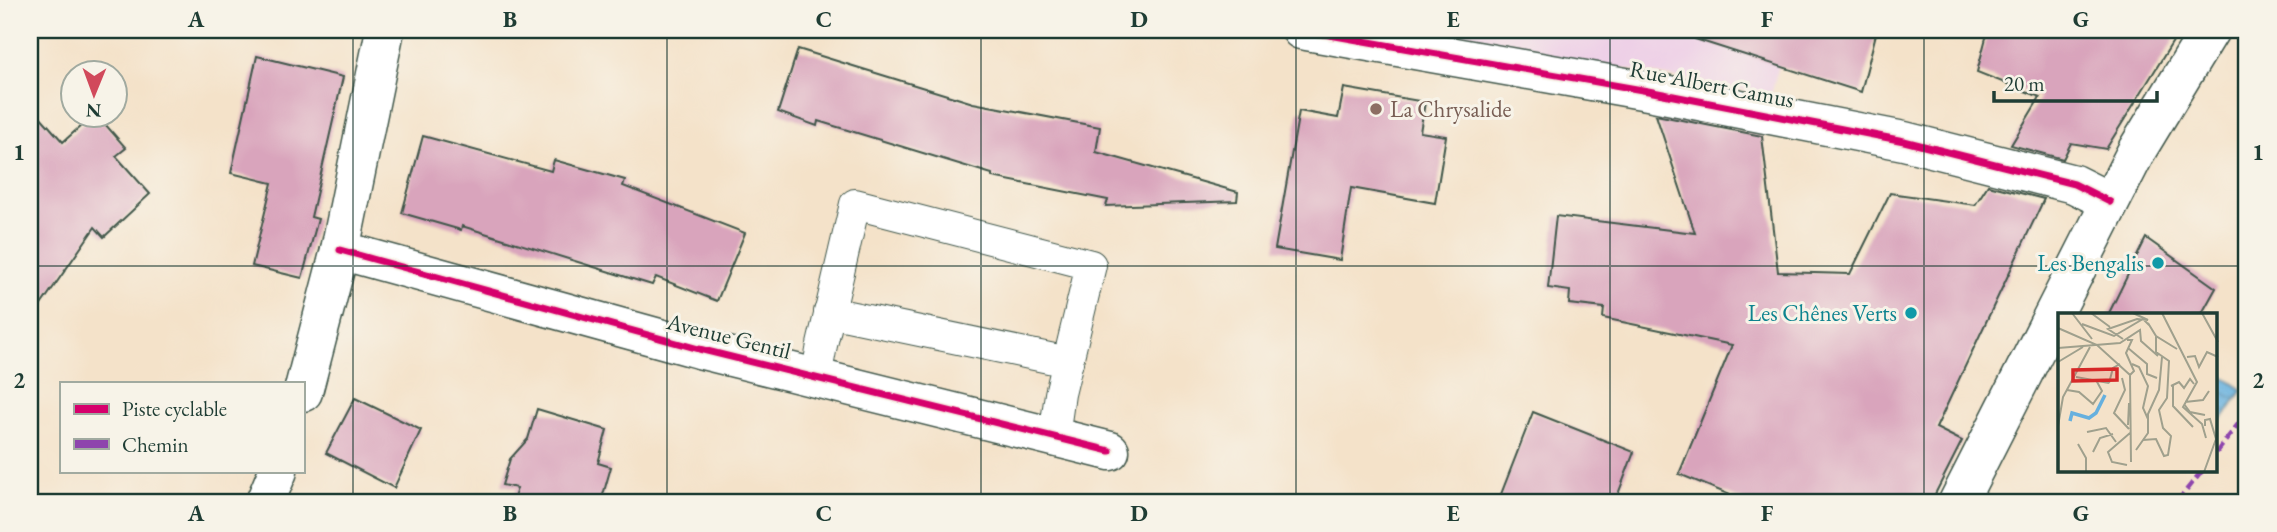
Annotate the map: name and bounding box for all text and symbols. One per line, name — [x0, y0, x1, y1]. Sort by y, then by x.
text: A — [187, 4, 205, 34]
text: B — [503, 4, 517, 34]
text: C — [816, 4, 832, 34]
text: D — [1130, 4, 1148, 34]
text: E — [1446, 4, 1460, 34]
text: F — [1761, 4, 1774, 34]
text: G — [2073, 4, 2089, 34]
street label: Rue Albert Camus — [1627, 53, 1797, 115]
north arrow — [60, 60, 130, 130]
scale bar — [1994, 60, 2156, 104]
text: 20 m — [2004, 70, 2045, 97]
place label: La Chrysalide — [1390, 94, 1512, 124]
text: N — [85, 98, 102, 123]
marker: La Chrysalide — [1368, 101, 1384, 117]
text: 1 — [13, 137, 25, 167]
text: 1 — [2252, 137, 2264, 167]
place label: Les Bengalis — [2037, 248, 2144, 278]
marker: Les Bengalis — [2150, 255, 2166, 271]
place label: Les Chênes Verts — [1748, 298, 1897, 328]
marker: Les Chênes Verts — [1903, 305, 1919, 321]
street label: Avenue Gentil — [663, 306, 795, 366]
inset map — [2058, 313, 2218, 472]
text: 2 — [13, 365, 25, 395]
text: 2 — [2252, 365, 2264, 395]
legend — [60, 382, 304, 472]
text: Piste cyclable — [122, 395, 227, 422]
text: Chemin — [122, 431, 189, 458]
text: A — [187, 498, 205, 528]
text: B — [503, 498, 517, 528]
text: C — [816, 498, 832, 528]
text: D — [1130, 498, 1148, 528]
text: E — [1446, 498, 1460, 528]
text: F — [1761, 498, 1774, 528]
text: G — [2073, 498, 2089, 528]

